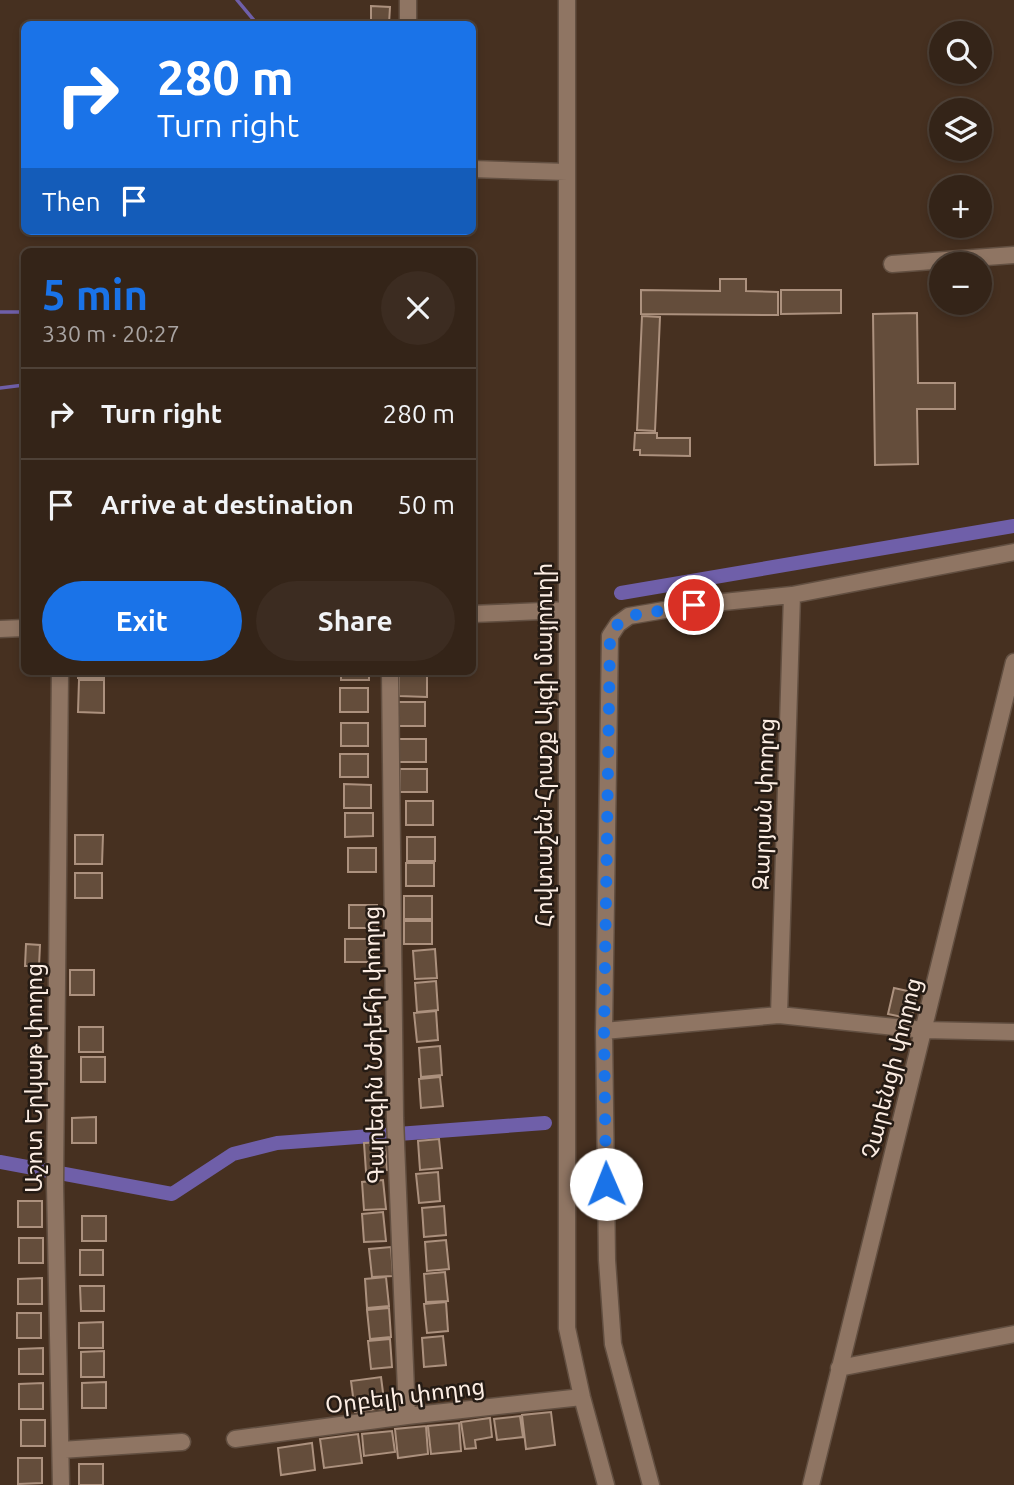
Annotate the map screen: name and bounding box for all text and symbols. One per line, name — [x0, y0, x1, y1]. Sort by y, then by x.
map controls — [929, 21, 992, 315]
button: search — [929, 21, 992, 84]
icon: right — [42, 49, 133, 140]
text: 280 m — [157, 49, 294, 104]
button: layers — [929, 98, 992, 161]
text: Turn right — [157, 107, 299, 143]
button: + — [929, 175, 992, 238]
icon: arrive — [115, 182, 153, 220]
text: Then — [42, 187, 101, 216]
button: − — [929, 252, 992, 315]
text: 5 min — [42, 271, 148, 318]
button: close — [381, 271, 455, 345]
text: 330 m · 20:27 — [42, 321, 180, 346]
icon: right — [42, 395, 80, 433]
text: Turn right — [101, 399, 222, 428]
text: 280 m — [383, 399, 455, 428]
icon: arrive — [42, 486, 80, 524]
text: Arrive at destination — [101, 490, 354, 519]
text: 50 m — [397, 490, 455, 519]
street label: Հովտաշեն-Հրաշք Այգի մայրուղի — [531, 563, 558, 927]
pin — [664, 575, 724, 635]
button: Exit — [42, 581, 242, 661]
button: Share — [256, 581, 455, 661]
icon: arrive — [675, 586, 713, 624]
street label: Զարյան փողոց — [747, 717, 781, 891]
street label: Գարեգին Նժդեհի փողոց — [358, 906, 390, 1184]
street label: Աշոտ Երկաթ փողոց — [21, 963, 48, 1193]
street label: Չարենցի փողոց — [856, 975, 928, 1162]
position arrow — [569, 1147, 643, 1221]
street label: Օրբելի փողոց — [324, 1373, 486, 1419]

